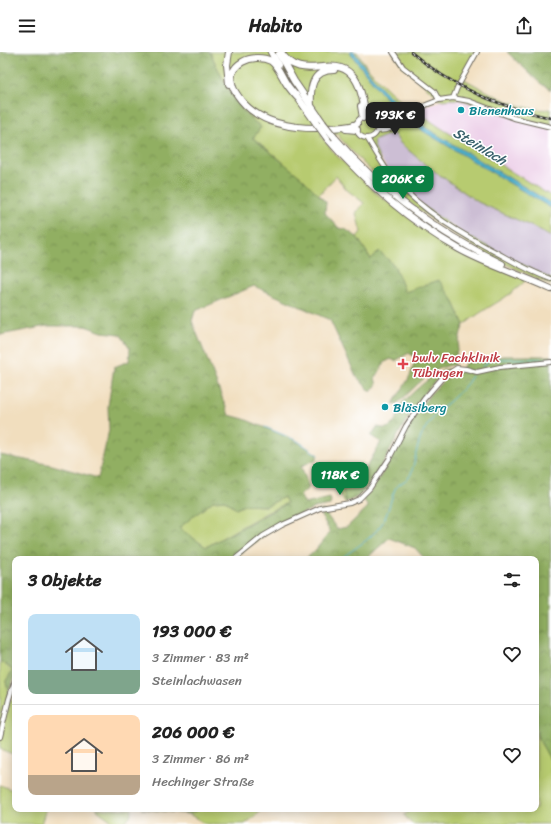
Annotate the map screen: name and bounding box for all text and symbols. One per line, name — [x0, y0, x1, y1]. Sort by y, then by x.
text: Habito — [249, 10, 302, 42]
icon: menu — [16, 15, 38, 37]
icon: share — [513, 15, 535, 37]
place label: Bienenhaus — [469, 99, 535, 122]
pin: 193K € — [362, 102, 428, 136]
text: 193K € — [375, 103, 415, 126]
marker: Bienenhaus — [456, 105, 466, 115]
water label: Steinlach — [448, 121, 513, 173]
pin: 206K € — [370, 166, 436, 200]
text: 206K € — [381, 167, 425, 190]
place label: bwlv Fachklinik Tübingen — [412, 346, 500, 384]
marker: bwlv Fachklinik Tübingen — [397, 358, 409, 370]
place label: Bläsiberg — [393, 396, 447, 419]
marker: Bläsiberg — [380, 402, 390, 412]
pin: 118K € — [307, 462, 373, 496]
text: 118K € — [321, 463, 359, 486]
text: 3 Objekte — [28, 565, 102, 595]
icon: filters — [501, 569, 523, 591]
text: 193 000 € — [152, 616, 231, 646]
icon: home — [60, 630, 108, 678]
icon: heart — [501, 643, 523, 665]
text: 3 Zimmer · 83 m² — [152, 646, 249, 669]
text: Steinlachwasen — [152, 669, 242, 692]
text: 206 000 € — [152, 717, 235, 747]
icon: home — [60, 731, 108, 779]
icon: heart — [501, 744, 523, 766]
text: 3 Zimmer · 86 m² — [152, 747, 249, 770]
text: Hechinger Straße — [152, 770, 254, 793]

